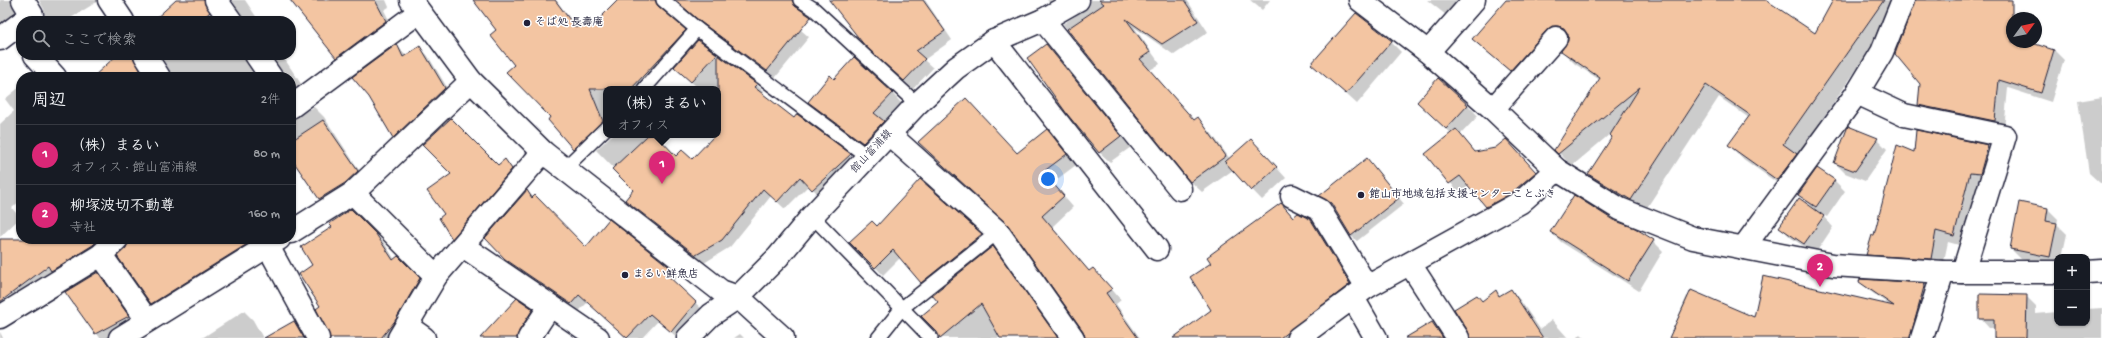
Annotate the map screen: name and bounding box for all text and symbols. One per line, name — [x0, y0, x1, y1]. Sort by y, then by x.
north arrow — [2006, 12, 2042, 48]
search box — [16, 16, 296, 60]
place label: そば処 長壽庵 — [535, 16, 604, 29]
marker: そば処 長壽庵 — [522, 18, 532, 28]
icon: search — [30, 27, 52, 49]
text: ここで検索 — [62, 32, 137, 50]
popup — [603, 86, 721, 138]
text: 周辺 — [32, 92, 66, 112]
text: 2件 — [261, 93, 280, 108]
text: （株）まるい — [617, 96, 707, 114]
text: オフィス — [617, 119, 669, 134]
street label: 館山富浦線 — [848, 127, 895, 176]
text: （株）まるい — [70, 138, 160, 156]
text: 1 — [42, 147, 48, 162]
text: 80 m — [253, 147, 280, 162]
pin: 1 — [649, 151, 675, 184]
text: オフィス · 館山富浦線 — [70, 161, 197, 176]
your location — [1038, 169, 1058, 189]
place label: 館山市地域包括支援センターことぶき — [1369, 188, 1556, 201]
marker: 館山市地域包括支援センターことぶき — [1356, 190, 1366, 200]
text: 柳塚波切不動尊 — [70, 198, 175, 216]
text: 2 — [42, 207, 48, 222]
text: 160 m — [248, 207, 280, 222]
text: 寺社 — [70, 221, 96, 236]
pin: 2 — [1807, 254, 1833, 287]
map controls — [2054, 254, 2090, 326]
button: + — [2054, 254, 2090, 290]
place label: まるい鮮魚店 — [633, 268, 699, 281]
marker: まるい鮮魚店 — [620, 270, 630, 280]
button: − — [2054, 290, 2090, 326]

